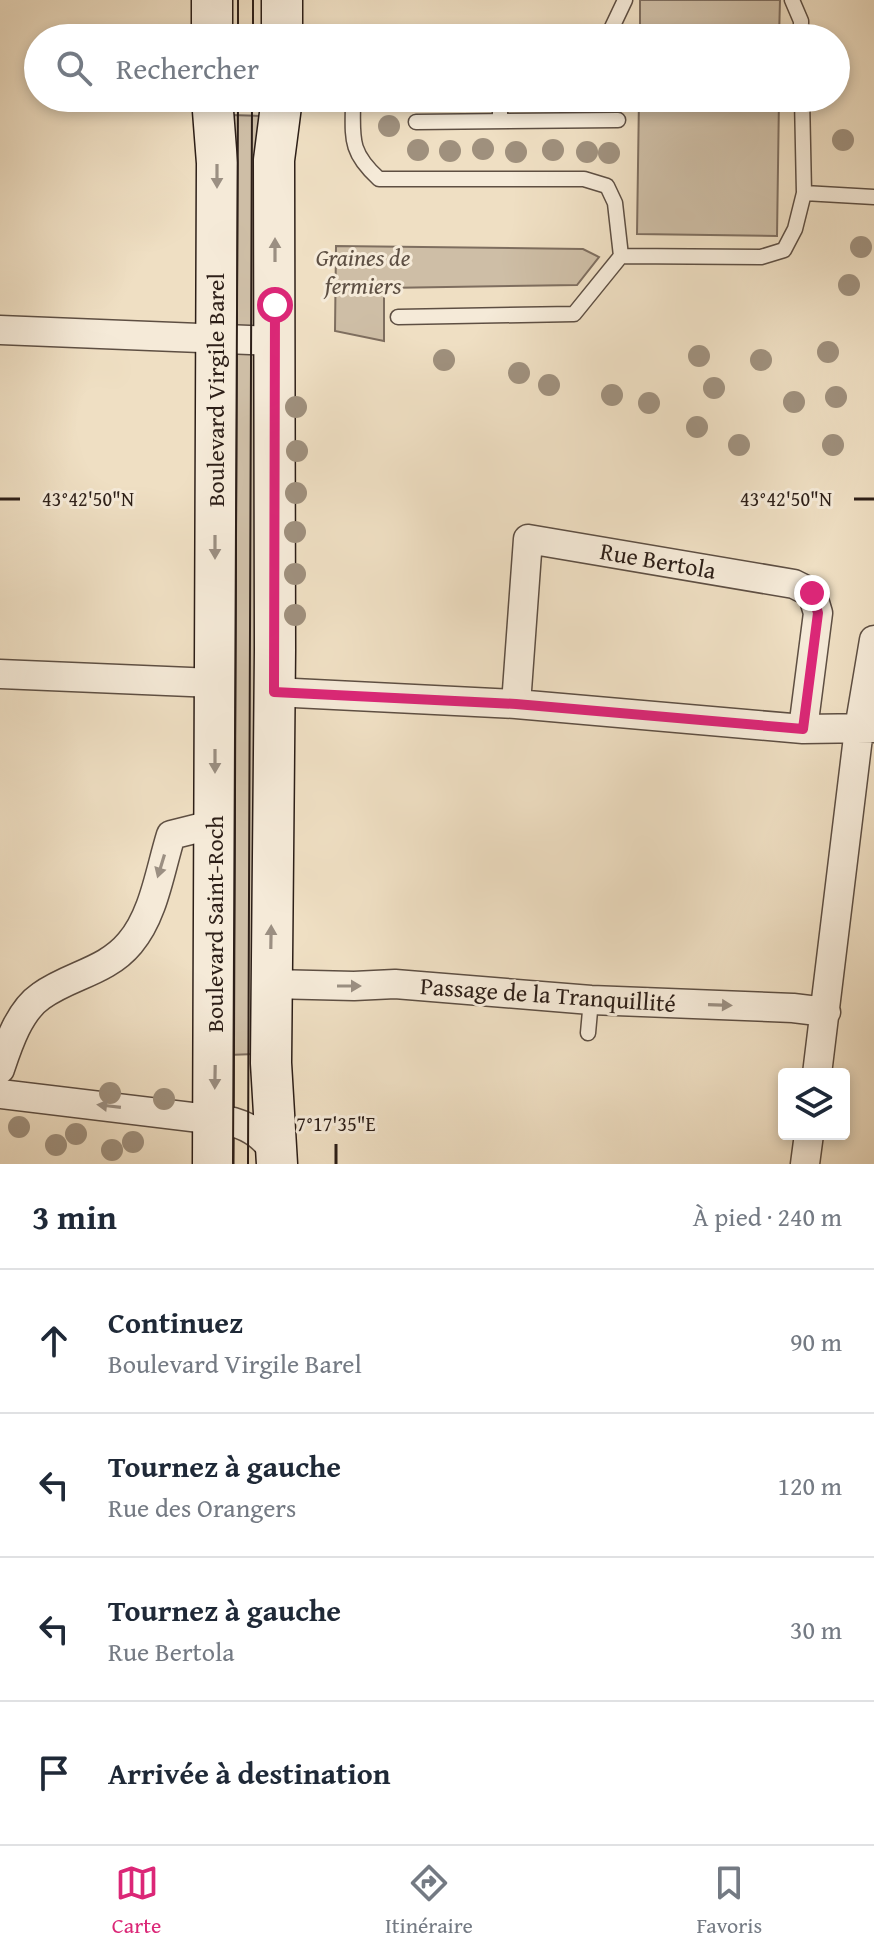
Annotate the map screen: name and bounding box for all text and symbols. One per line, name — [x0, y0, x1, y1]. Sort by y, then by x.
search box — [24, 24, 850, 112]
icon: search — [52, 46, 96, 90]
text: Rechercher — [116, 46, 259, 90]
one-way arrow — [211, 164, 223, 189]
one-way arrow — [269, 237, 281, 262]
park label: Graines de fermiers — [316, 240, 411, 303]
street label: Boulevard Virgile Barel — [198, 273, 233, 507]
route start — [257, 287, 293, 323]
text: 43°42'50"N — [42, 484, 134, 513]
text: 43°42'50"N — [740, 484, 832, 513]
street label: Rue Bertola — [597, 533, 719, 588]
one-way arrow — [209, 535, 221, 560]
route end — [794, 575, 830, 611]
one-way arrow — [209, 749, 221, 774]
street label: Boulevard Saint-Roch — [197, 815, 232, 1033]
one-way arrow — [154, 855, 167, 879]
one-way arrow — [265, 924, 278, 949]
street label: Passage de la Tranquillité — [419, 968, 677, 1021]
one-way arrow — [337, 980, 362, 992]
one-way arrow — [708, 999, 733, 1012]
one-way arrow — [208, 1065, 221, 1090]
map controls — [778, 1068, 850, 1140]
button: layers — [778, 1068, 850, 1140]
one-way arrow — [96, 1100, 121, 1113]
text: 7°17'35"E — [296, 1109, 376, 1138]
text: 3 min — [32, 1192, 117, 1241]
text: À pied · 240 m — [693, 1197, 842, 1236]
text: Continuez — [108, 1300, 243, 1344]
icon: ahead — [32, 1319, 76, 1363]
text: 90 m — [790, 1322, 842, 1361]
text: Boulevard Virgile Barel — [108, 1344, 362, 1383]
text: Tournez à gauche — [108, 1444, 341, 1488]
icon: left — [32, 1463, 76, 1507]
text: 120 m — [777, 1466, 842, 1505]
text: Rue des Orangers — [108, 1488, 296, 1527]
text: Tournez à gauche — [108, 1588, 341, 1632]
icon: left — [32, 1607, 76, 1651]
text: 30 m — [790, 1610, 842, 1649]
text: Rue Bertola — [108, 1632, 235, 1671]
icon: arrive — [32, 1751, 76, 1795]
text: Arrivée à destination — [108, 1751, 390, 1795]
tab: Carte — [112, 1861, 161, 1941]
tab: Itinéraire — [385, 1861, 473, 1941]
tab: Favoris — [696, 1861, 762, 1941]

